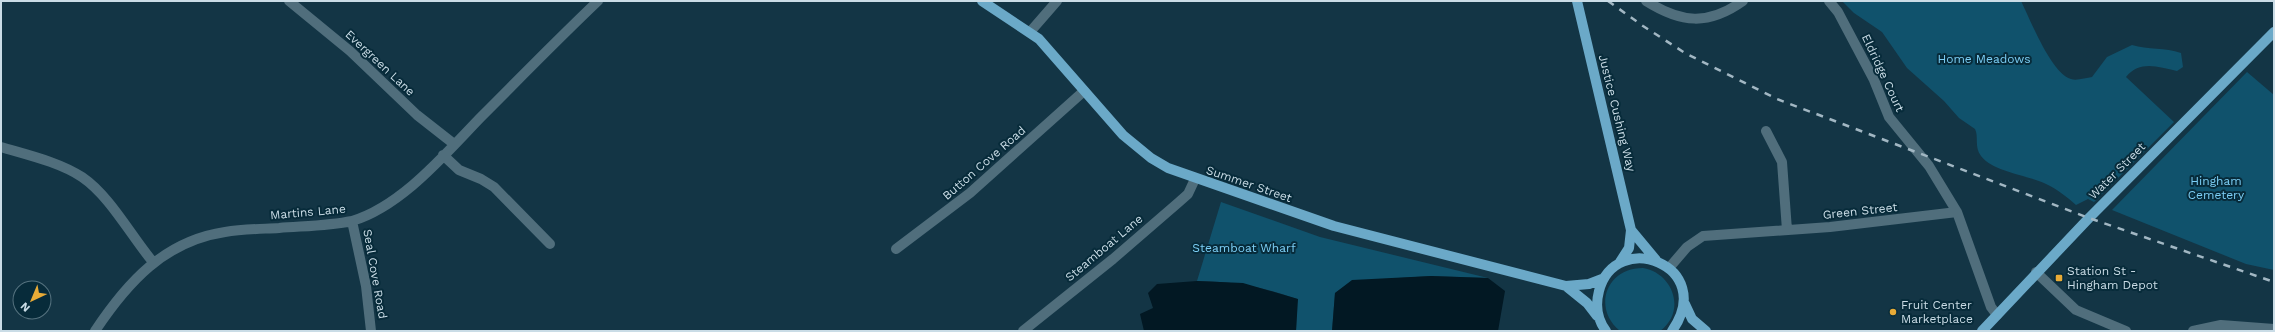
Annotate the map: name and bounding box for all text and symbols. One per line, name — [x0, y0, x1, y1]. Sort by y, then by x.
street label: Evergreen Lane — [342, 27, 418, 99]
street label: Eldridge Court — [1859, 32, 1907, 114]
park label: Home Meadows — [1938, 52, 2031, 66]
street label: Justice Cushing Way — [1596, 53, 1639, 174]
street label: Button Cove Road — [940, 123, 1028, 203]
street label: Water Street — [2086, 140, 2148, 202]
street label: Summer Street — [1204, 163, 1294, 205]
park label: Hingham Cemetery — [2188, 174, 2245, 202]
street label: Green Street — [1822, 200, 1898, 222]
street label: Martins Lane — [270, 202, 346, 222]
street label: Steamboat Lane — [1063, 212, 1146, 284]
street label: Seal Cove Road — [360, 228, 390, 320]
park label: Steamboat Wharf — [1192, 241, 1296, 255]
place label: Station St - Hingham Depot — [2067, 264, 2158, 292]
marker: Station St - Hingham Depot — [2054, 273, 2064, 283]
north arrow — [12, 280, 52, 320]
place label: Fruit Center Marketplace — [1901, 298, 1973, 326]
text: N — [18, 299, 33, 314]
marker: Fruit Center Marketplace — [1888, 307, 1898, 317]

